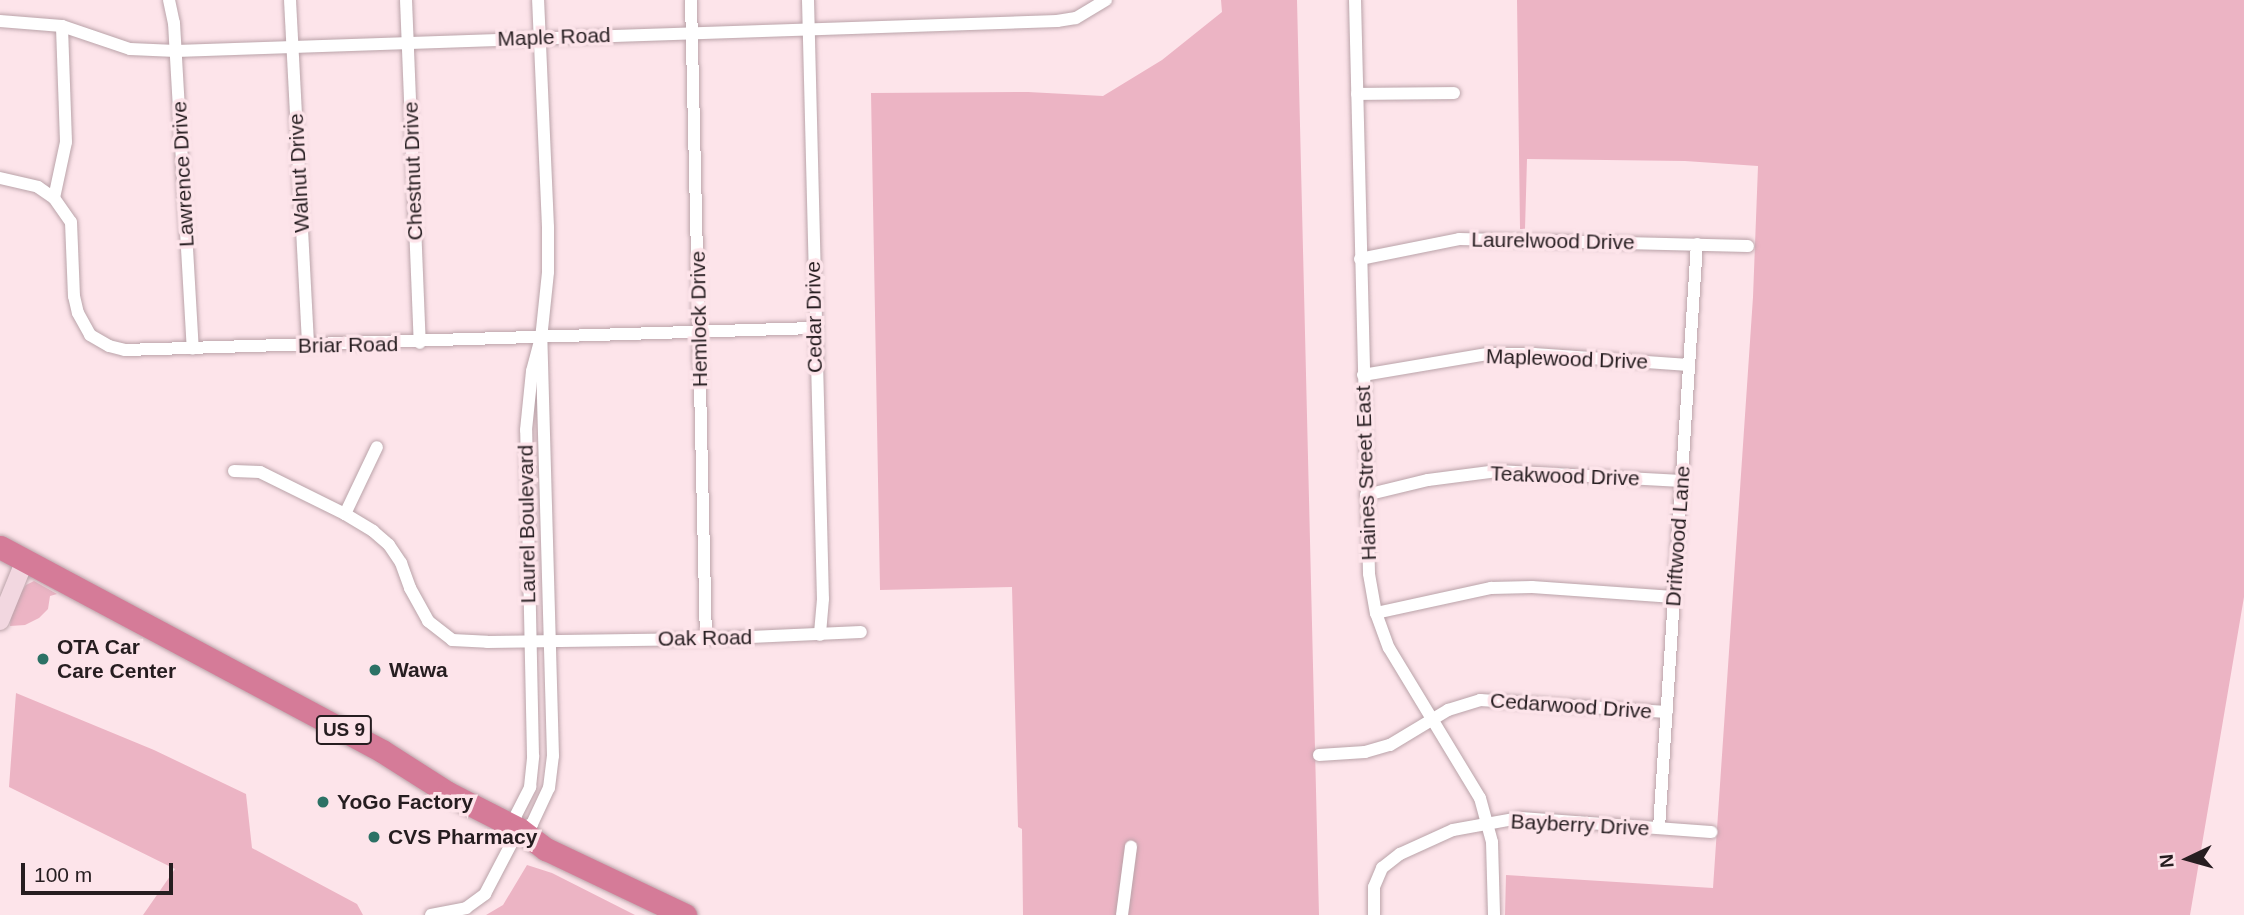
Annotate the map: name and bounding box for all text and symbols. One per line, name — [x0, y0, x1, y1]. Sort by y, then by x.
street label: Maple Road — [497, 22, 611, 52]
street label: Lawrence Drive — [167, 100, 199, 248]
street label: Chestnut Drive — [398, 101, 428, 241]
street label: Walnut Drive — [283, 113, 315, 233]
street label: Laurelwood Drive — [1471, 227, 1635, 255]
street label: Hemlock Drive — [685, 251, 713, 387]
street label: Cedar Drive — [800, 261, 828, 373]
street label: Briar Road — [298, 332, 398, 358]
street label: Maplewood Drive — [1485, 344, 1649, 374]
street label: Haines Street East — [1350, 385, 1382, 561]
street label: Laurel Boulevard — [513, 444, 541, 604]
street label: Teakwood Drive — [1490, 461, 1640, 491]
street label: Driftwood Lane — [1661, 465, 1695, 607]
street label: Oak Road — [658, 625, 752, 651]
place label: OTA Car Care Center — [57, 634, 176, 684]
marker: OTA Car Care Center — [35, 651, 51, 667]
place label: Wawa — [389, 657, 448, 683]
marker: Wawa — [367, 662, 383, 678]
street label: Cedarwood Drive — [1489, 688, 1653, 724]
road number: US 9 — [314, 715, 374, 746]
place label: YoGo Factory — [337, 789, 473, 815]
marker: YoGo Factory — [315, 794, 331, 810]
street label: Bayberry Drive — [1510, 809, 1650, 841]
place label: CVS Pharmacy — [388, 824, 537, 850]
north arrow — [2153, 824, 2223, 894]
marker: CVS Pharmacy — [366, 829, 382, 845]
scale bar — [24, 848, 177, 892]
text: N — [2156, 853, 2178, 869]
text: 100 m — [34, 863, 92, 886]

